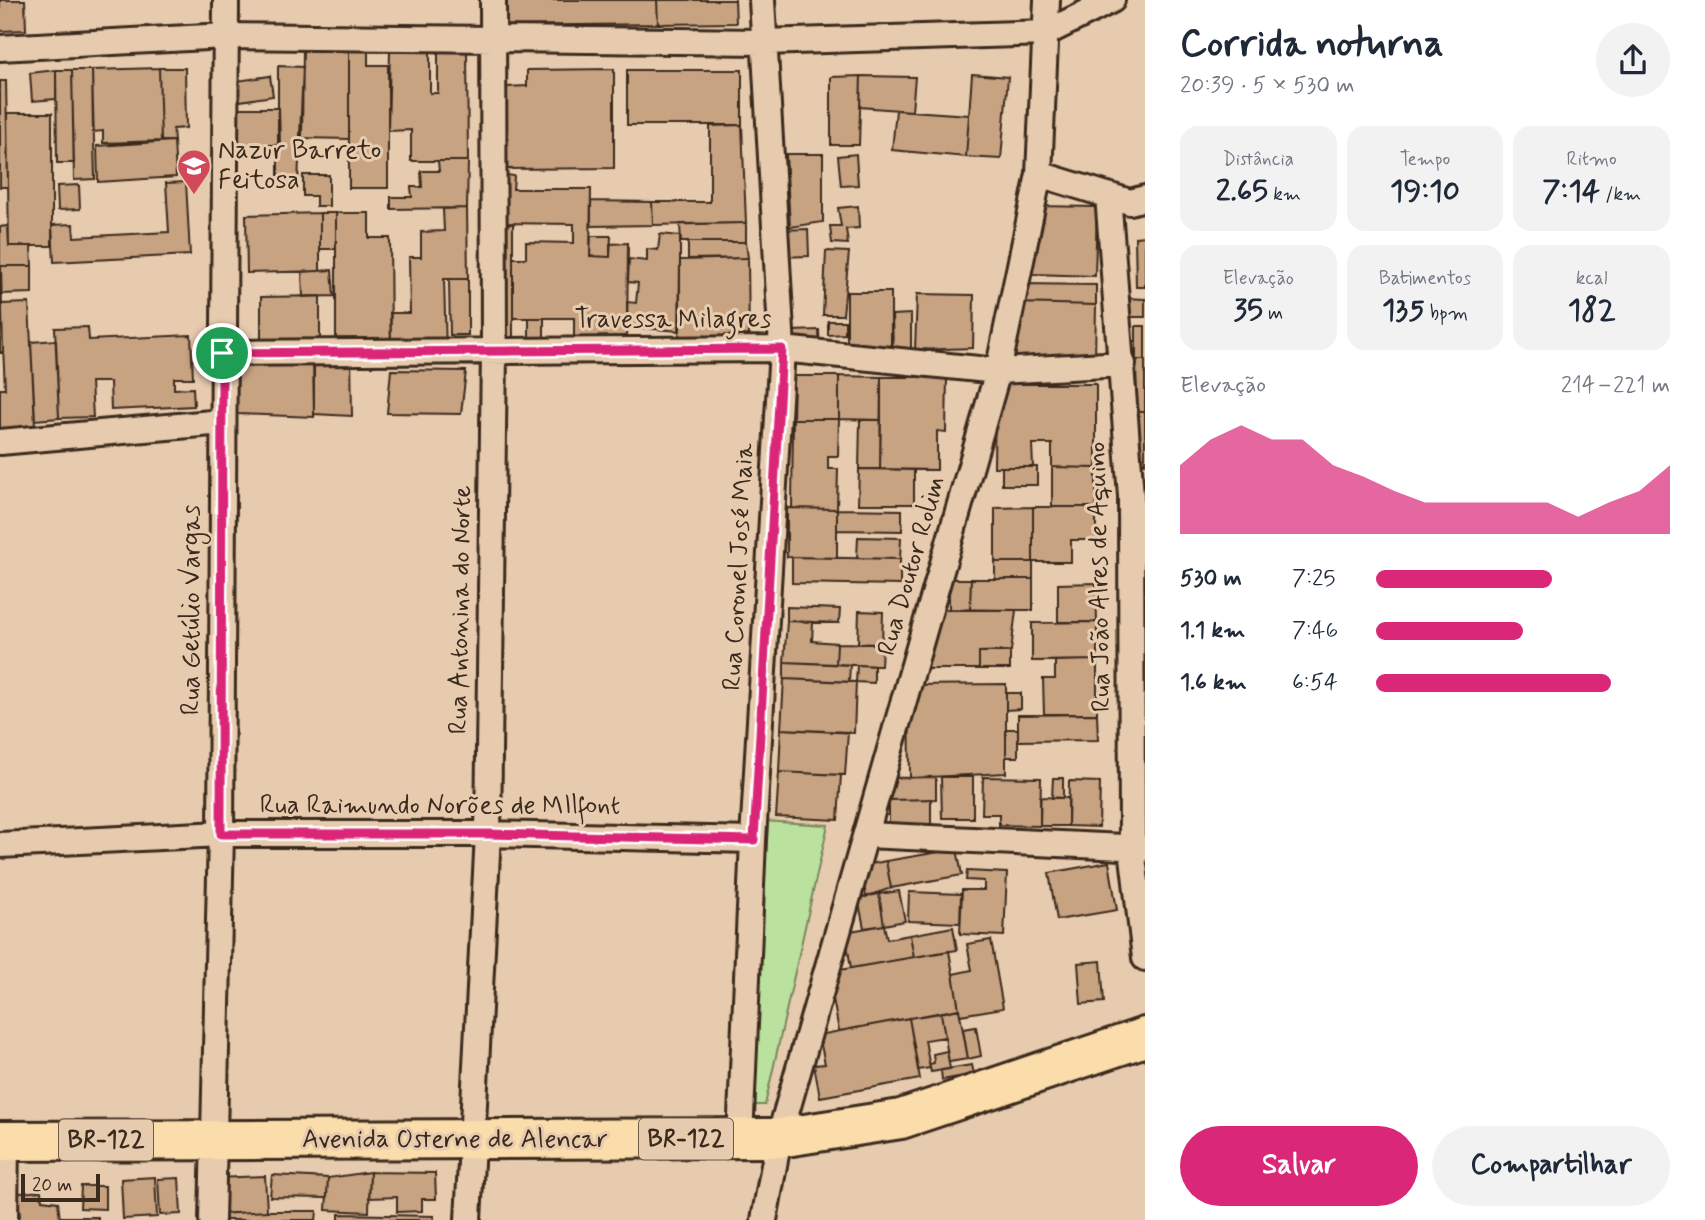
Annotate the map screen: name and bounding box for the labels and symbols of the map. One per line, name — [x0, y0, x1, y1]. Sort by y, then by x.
place label: Nazur Barreto Feitosa — [218, 134, 381, 198]
school or university icon: Nazur Barreto Feitosa — [175, 147, 213, 196]
street label: Travessa Milagres — [575, 303, 771, 340]
pin — [192, 323, 252, 383]
street label: Rua Coronel José Maia — [716, 442, 762, 692]
street label: Rua João Alres de Aquino — [1081, 442, 1119, 712]
street label: Rua Doutor Rolim — [870, 472, 954, 660]
street label: Rua Antonina do Norte — [442, 485, 480, 735]
street label: Rua Getúlio Vargas — [175, 505, 211, 715]
street label: Rua Raimundo Norões de MIlfont — [260, 789, 620, 825]
road number: BR-122 — [639, 1119, 733, 1160]
road number: BR-122 — [59, 1120, 153, 1160]
street label: Avenida Osterne de Alencar — [302, 1123, 608, 1157]
scale bar — [21, 1171, 100, 1203]

